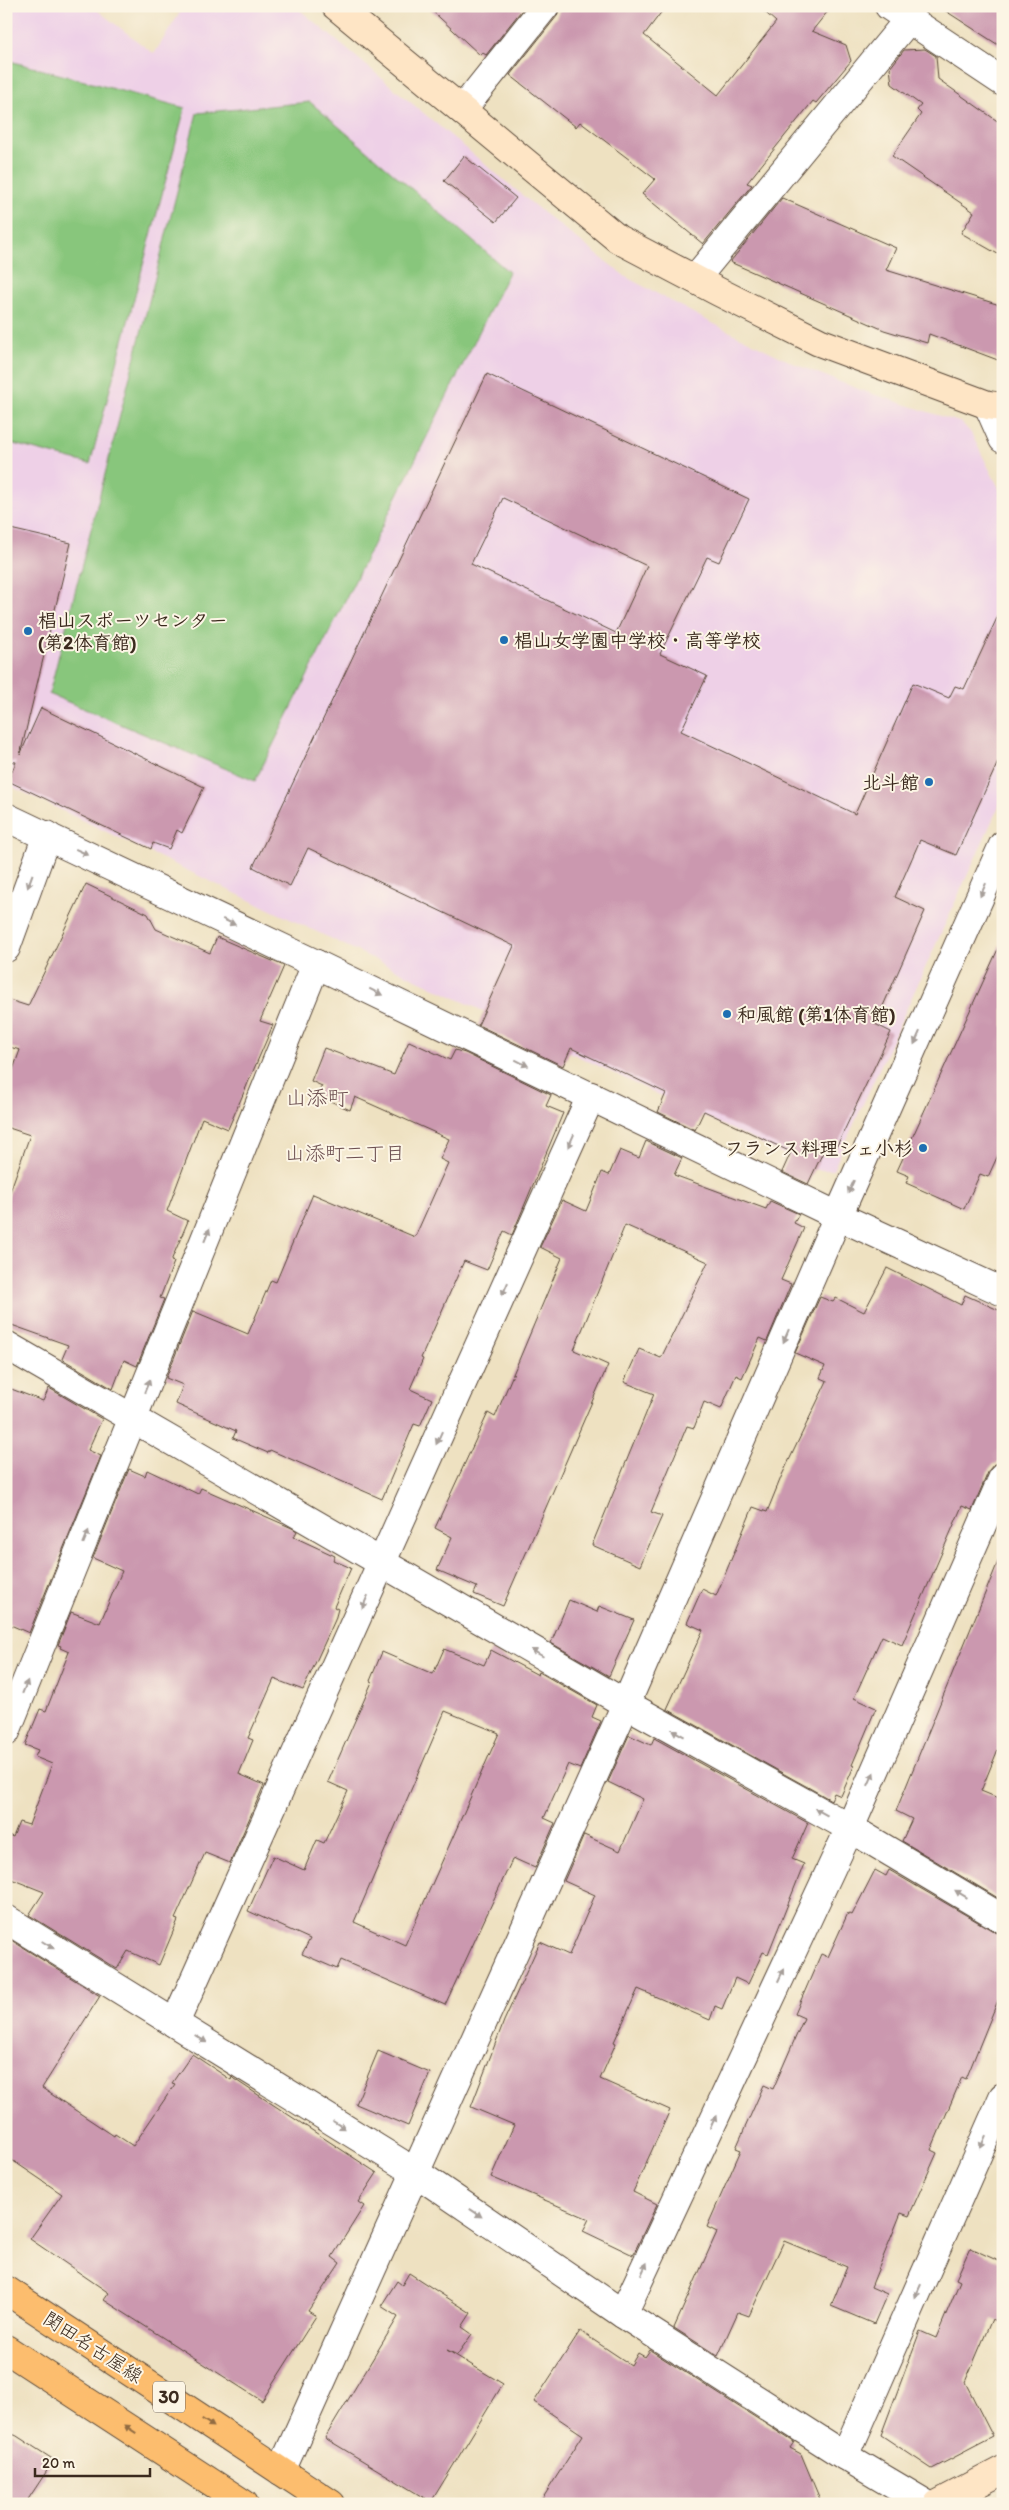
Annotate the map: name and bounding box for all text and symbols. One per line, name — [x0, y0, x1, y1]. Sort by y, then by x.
place label: 椙山スポーツセンター (第2体育館) — [38, 609, 228, 654]
marker: 椙山スポーツセンター (第2体育館) — [22, 625, 34, 637]
place label: 椙山女学園中学校・高等学校 — [514, 629, 761, 652]
marker: 椙山女学園中学校・高等学校 — [498, 634, 510, 646]
place label: 北斗館 — [862, 771, 919, 794]
marker: 北斗館 — [923, 776, 935, 788]
one-way arrow — [75, 849, 89, 857]
one-way arrow — [26, 874, 33, 889]
one-way arrow — [979, 883, 987, 897]
one-way arrow — [222, 918, 236, 926]
one-way arrow — [368, 988, 383, 997]
place label: 和風館 (第1体育館) — [737, 1003, 895, 1026]
marker: 和風館 (第1体育館) — [721, 1008, 733, 1020]
one-way arrow — [913, 1031, 921, 1045]
one-way arrow — [515, 1059, 529, 1067]
district label: 山添町 — [286, 1085, 349, 1110]
one-way arrow — [567, 1134, 575, 1148]
place label: フランス料理シェ小杉 — [725, 1137, 913, 1160]
district label: 山添町二丁目 — [285, 1141, 405, 1165]
marker: フランス料理シェ小杉 — [917, 1142, 929, 1154]
one-way arrow — [847, 1180, 855, 1194]
one-way arrow — [203, 1227, 211, 1242]
one-way arrow — [500, 1282, 508, 1296]
one-way arrow — [782, 1329, 790, 1343]
one-way arrow — [143, 1378, 151, 1393]
one-way arrow — [434, 1431, 442, 1445]
one-way arrow — [82, 1530, 90, 1544]
one-way arrow — [361, 1595, 369, 1609]
one-way arrow — [530, 1649, 544, 1658]
one-way arrow — [21, 1680, 29, 1694]
one-way arrow — [672, 1729, 685, 1738]
one-way arrow — [867, 1772, 875, 1786]
one-way arrow — [813, 1808, 828, 1816]
one-way arrow — [954, 1889, 967, 1898]
one-way arrow — [41, 1940, 54, 1949]
one-way arrow — [778, 1968, 786, 1982]
one-way arrow — [194, 2034, 207, 2044]
one-way arrow — [709, 2115, 717, 2129]
one-way arrow — [333, 2120, 346, 2129]
one-way arrow — [979, 2135, 987, 2149]
one-way arrow — [469, 2208, 482, 2218]
one-way arrow — [640, 2262, 648, 2276]
one-way arrow — [913, 2284, 921, 2298]
street label: 関田名古屋線 — [39, 2306, 147, 2388]
road number: 30 — [153, 2382, 185, 2412]
one-way arrow — [201, 2418, 214, 2428]
one-way arrow — [124, 2425, 137, 2434]
scale bar — [35, 2445, 150, 2477]
text: 20 m — [42, 2454, 76, 2472]

